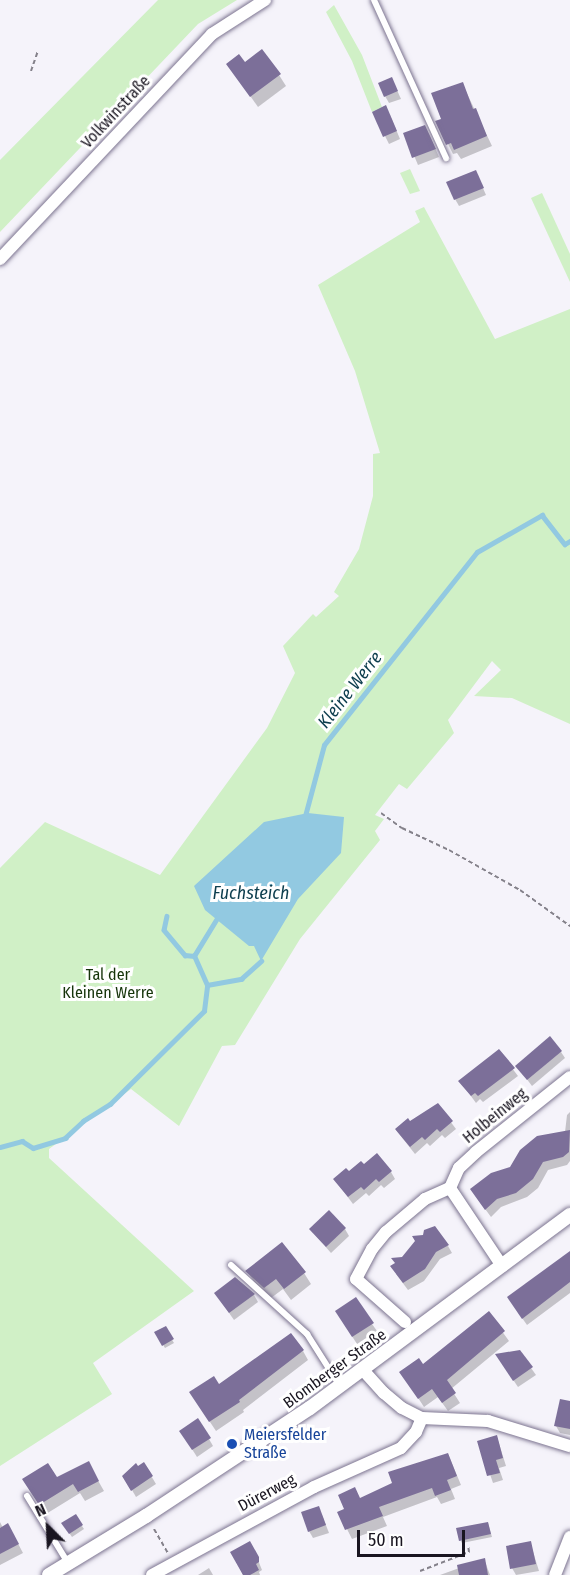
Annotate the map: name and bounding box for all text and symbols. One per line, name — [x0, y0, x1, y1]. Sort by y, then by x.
street label: Volkwinstraße — [78, 72, 154, 152]
water label: Kleine Werre — [313, 647, 387, 733]
water label: Fuchsteich — [213, 882, 289, 904]
park label: Tal der Kleinen Werre — [62, 965, 154, 1003]
street label: Holbeinweg — [459, 1084, 531, 1148]
street label: Blomberger Straße — [280, 1325, 390, 1413]
place label: Meiersfelder Straße — [244, 1425, 326, 1463]
marker: Meiersfelder Straße — [225, 1437, 239, 1451]
street label: Dürerweg — [235, 1470, 299, 1516]
north arrow — [18, 1497, 78, 1557]
text: N — [32, 1499, 49, 1521]
scale bar — [360, 1518, 468, 1556]
text: 50 m — [368, 1529, 404, 1551]

